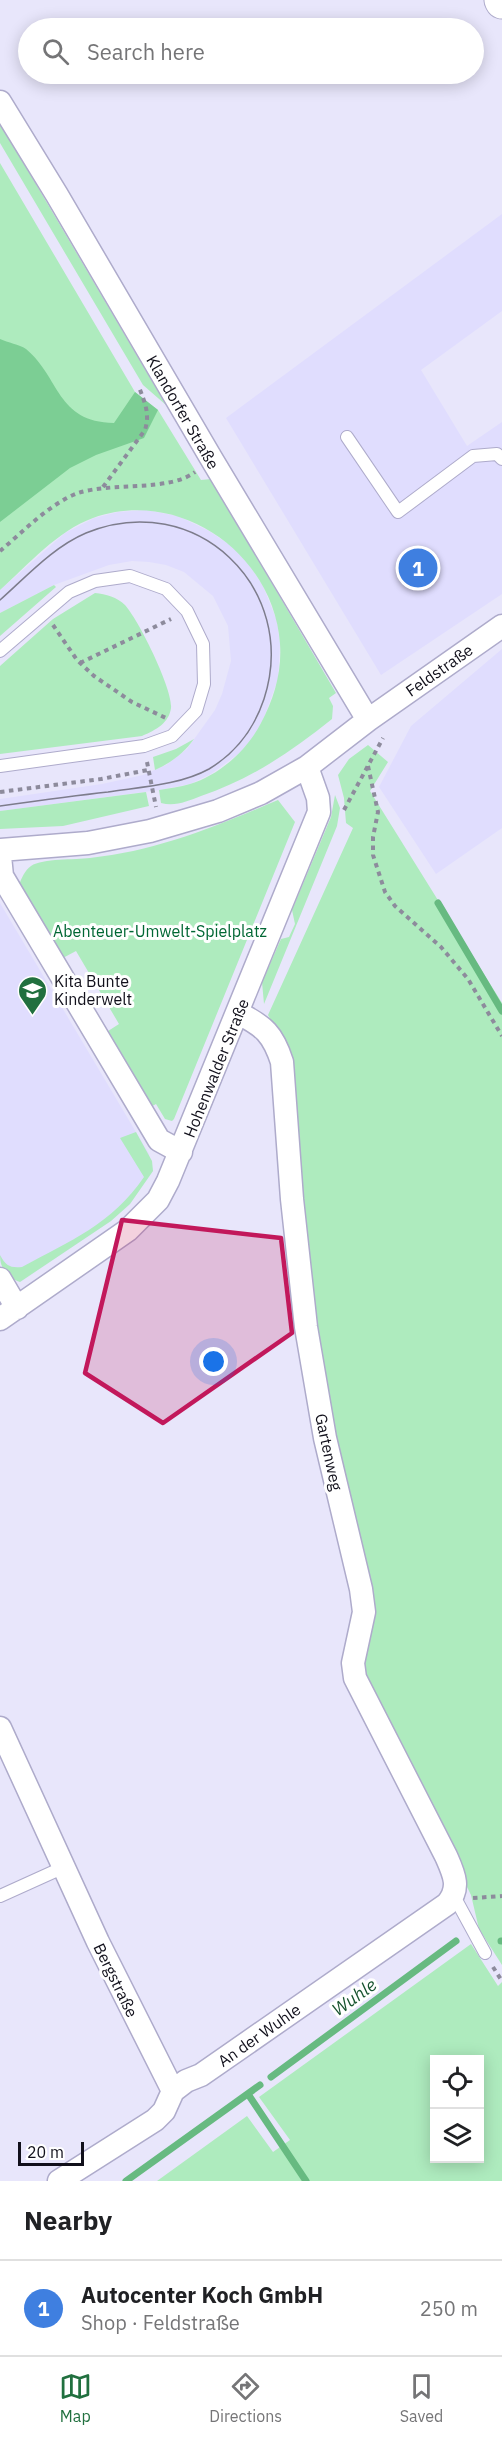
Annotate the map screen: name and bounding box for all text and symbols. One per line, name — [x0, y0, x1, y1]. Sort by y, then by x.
search box — [18, 18, 484, 84]
icon: search — [39, 35, 72, 68]
text: Search here — [87, 37, 205, 66]
street label: Klandorfer Straße — [142, 352, 224, 473]
pin: 1 — [398, 546, 438, 590]
street label: Feldstraße — [401, 639, 477, 700]
park label: Abenteuer-Umwelt-Spielplatz — [53, 921, 267, 941]
place label: Kita Bunte Kinderwelt — [54, 971, 132, 1009]
school or university icon: Kita Bunte Kinderwelt — [17, 974, 49, 1016]
street label: Hohenwalder Straße — [179, 995, 253, 1140]
your location — [199, 1347, 228, 1376]
street label: Gartenweg — [311, 1412, 347, 1493]
street label: Bergstraße — [90, 1940, 143, 2020]
water label: Wuhle — [327, 1973, 381, 2021]
street label: An der Wuhle — [214, 1999, 304, 2071]
map controls — [430, 2055, 484, 2163]
button: locate — [430, 2055, 484, 2109]
button: layers — [430, 2109, 484, 2163]
scale bar — [18, 2139, 84, 2166]
text: 20 m — [27, 2142, 64, 2162]
text: Nearby — [24, 2203, 112, 2237]
text: Autocenter Koch GmbH — [81, 2280, 323, 2309]
text: 1 — [38, 2295, 50, 2322]
text: 250 m — [420, 2295, 478, 2322]
text: Shop · Feldstraße — [81, 2309, 240, 2336]
tab: Map — [59, 2370, 92, 2426]
tab: Directions — [209, 2370, 282, 2426]
tab: Saved — [400, 2370, 443, 2426]

